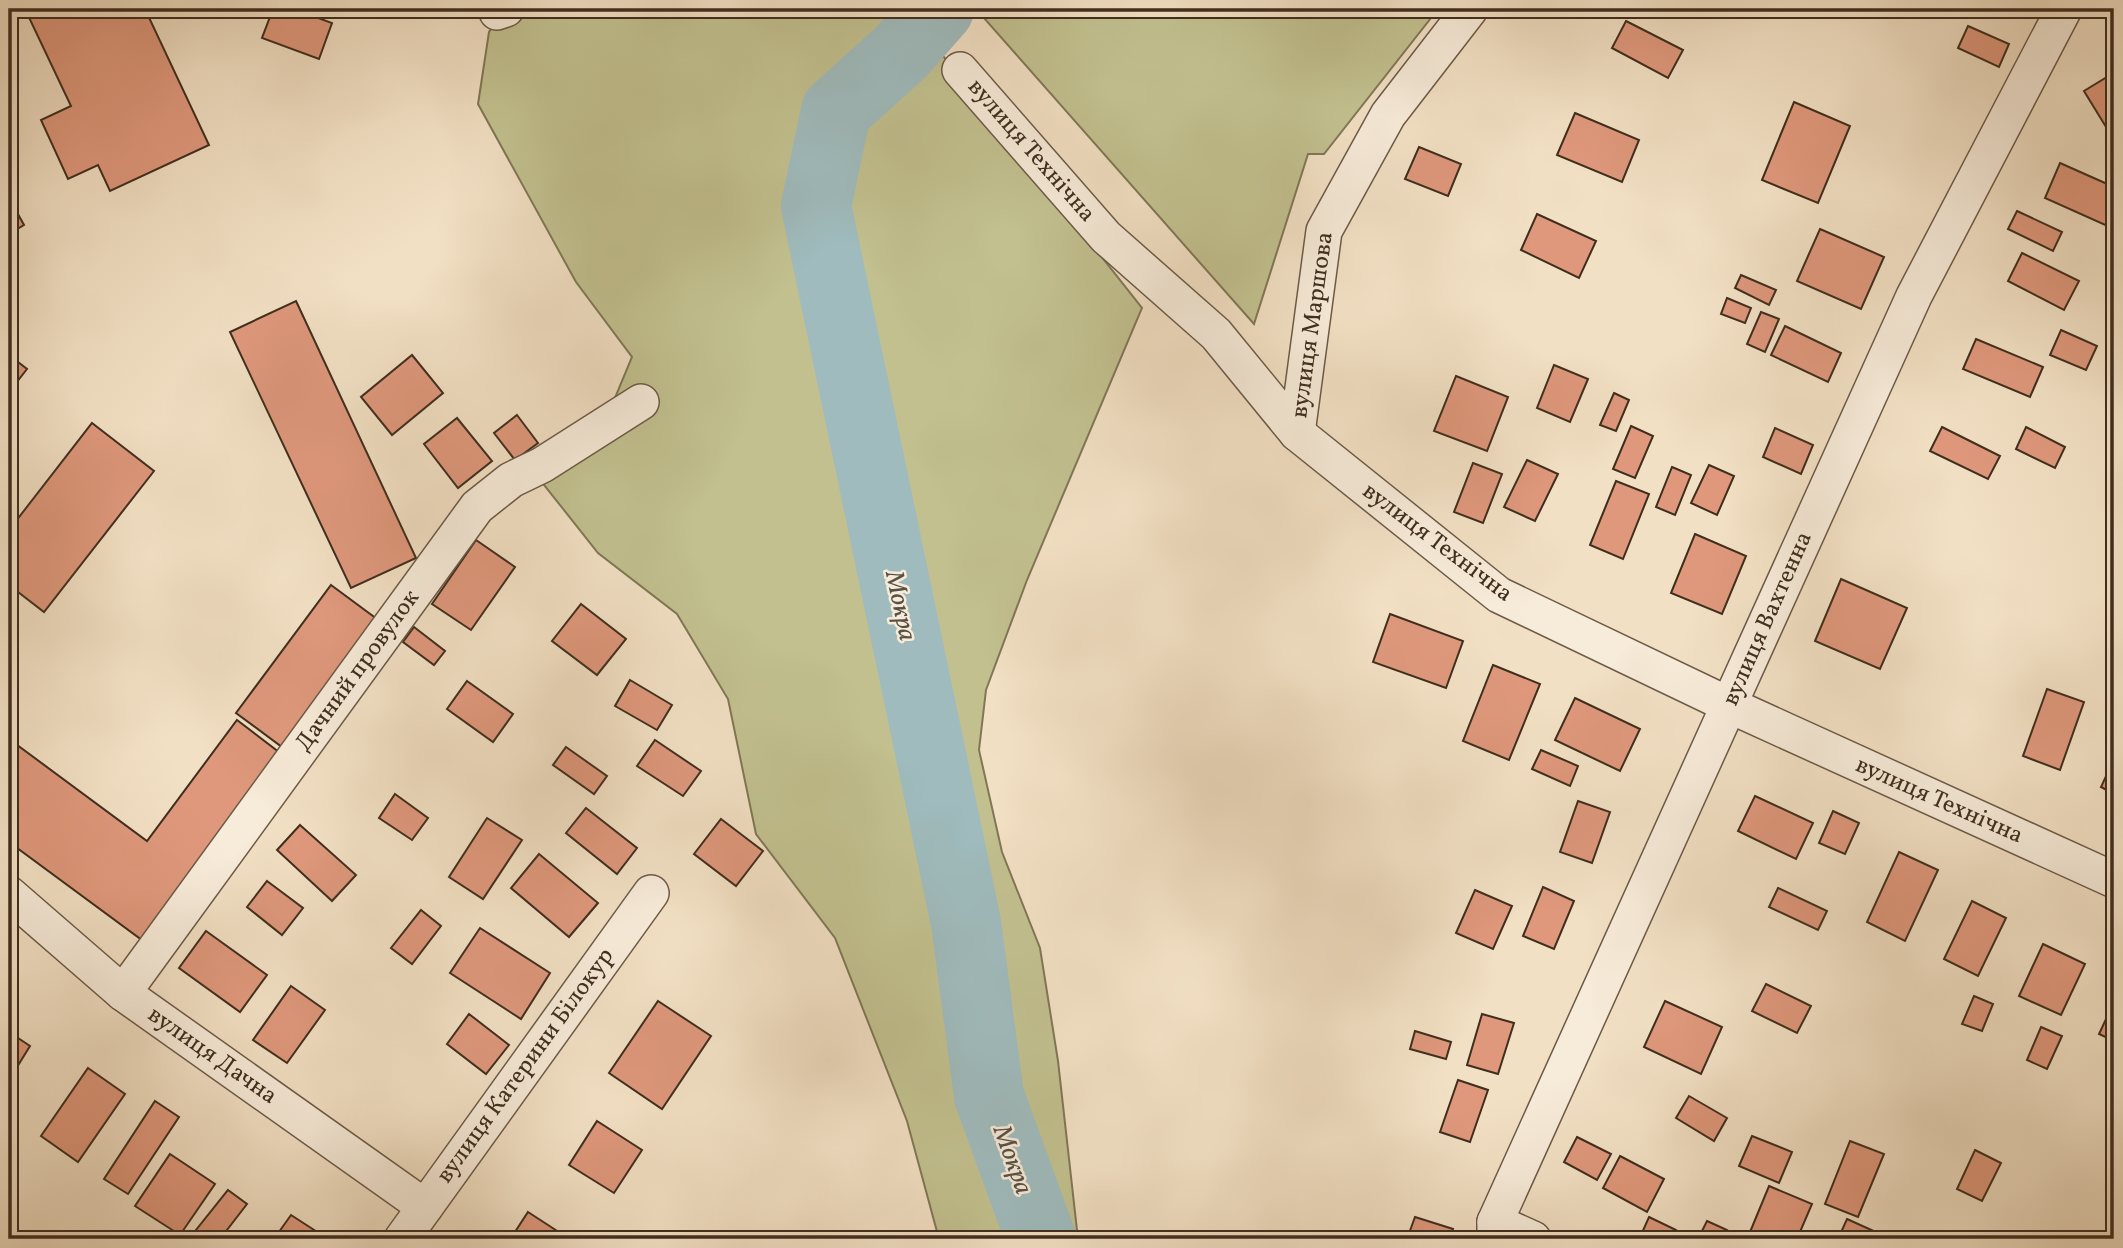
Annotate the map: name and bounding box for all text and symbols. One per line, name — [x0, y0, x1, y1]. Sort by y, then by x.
street label: вулиця Технічна — [959, 72, 1103, 230]
street label: вулиця Маршова — [1283, 230, 1343, 420]
street label: вулиця Технічна — [1355, 475, 1519, 611]
street label: вулиця Вахтенна — [1714, 527, 1822, 711]
water label: Мокра — [875, 567, 925, 644]
street label: Дачний провулок — [288, 583, 428, 759]
street label: вулиця Технічна — [1850, 749, 2028, 853]
street label: вулиця Катерини Білокур — [429, 941, 623, 1191]
street label: вулиця Дачна — [140, 999, 284, 1113]
water label: Мокра — [983, 1120, 1041, 1200]

